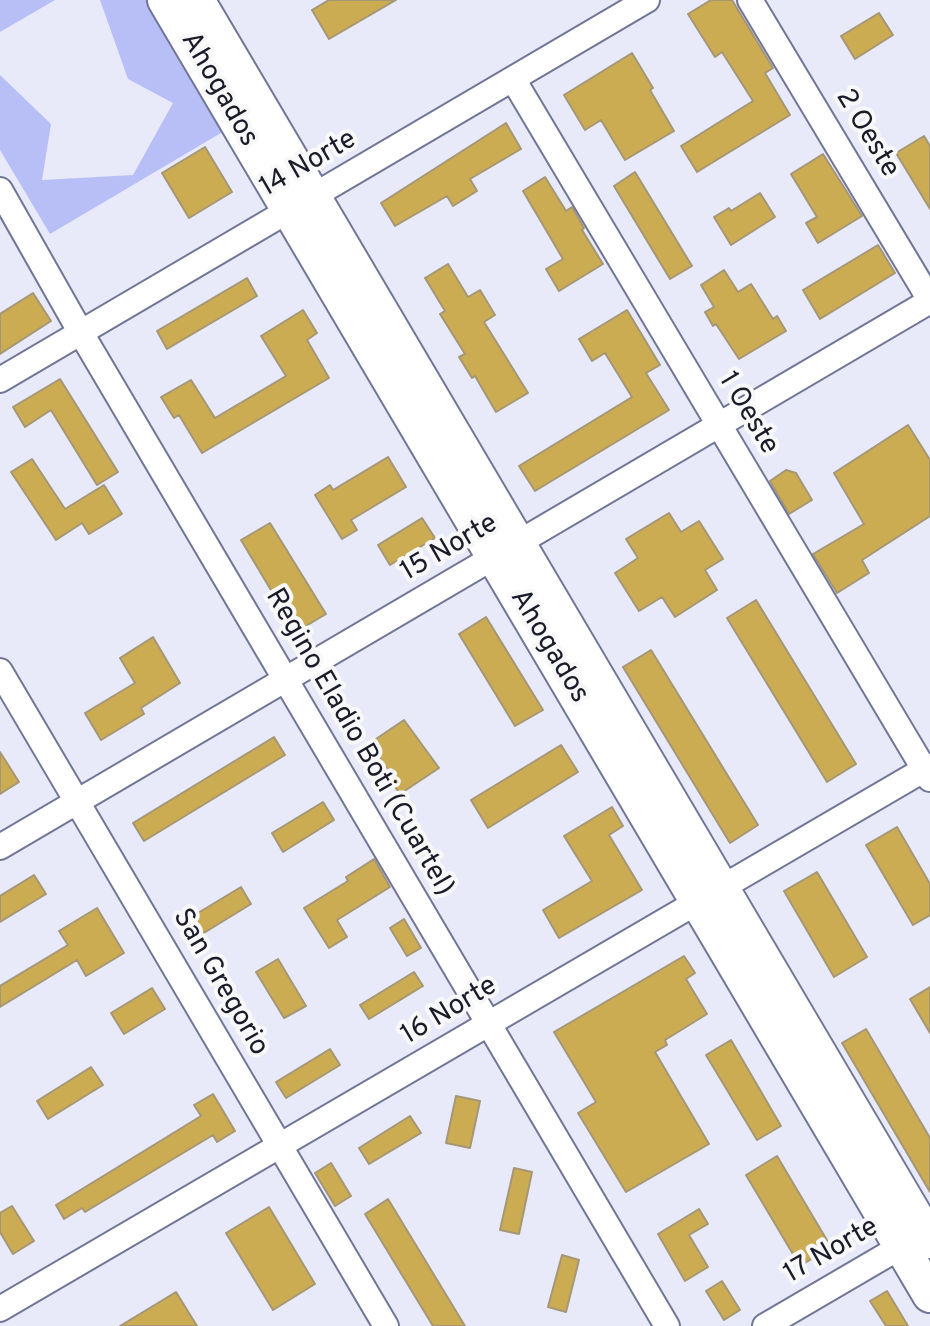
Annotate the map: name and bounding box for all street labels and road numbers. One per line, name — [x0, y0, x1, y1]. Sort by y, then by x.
street label: Ahogados — [172, 27, 264, 153]
street label: 2 Oeste — [827, 84, 905, 184]
street label: 14 Norte — [255, 124, 363, 206]
street label: 1 Oeste — [709, 367, 785, 461]
street label: 15 Norte — [396, 508, 504, 590]
street label: Regino Eladio Boti (Cuartel) — [256, 583, 460, 903]
street label: Ahogados — [501, 584, 595, 710]
street label: San Gregorio — [163, 904, 275, 1062]
street label: 16 Norte — [396, 970, 504, 1054]
street label: 17 Norte — [779, 1212, 885, 1292]

